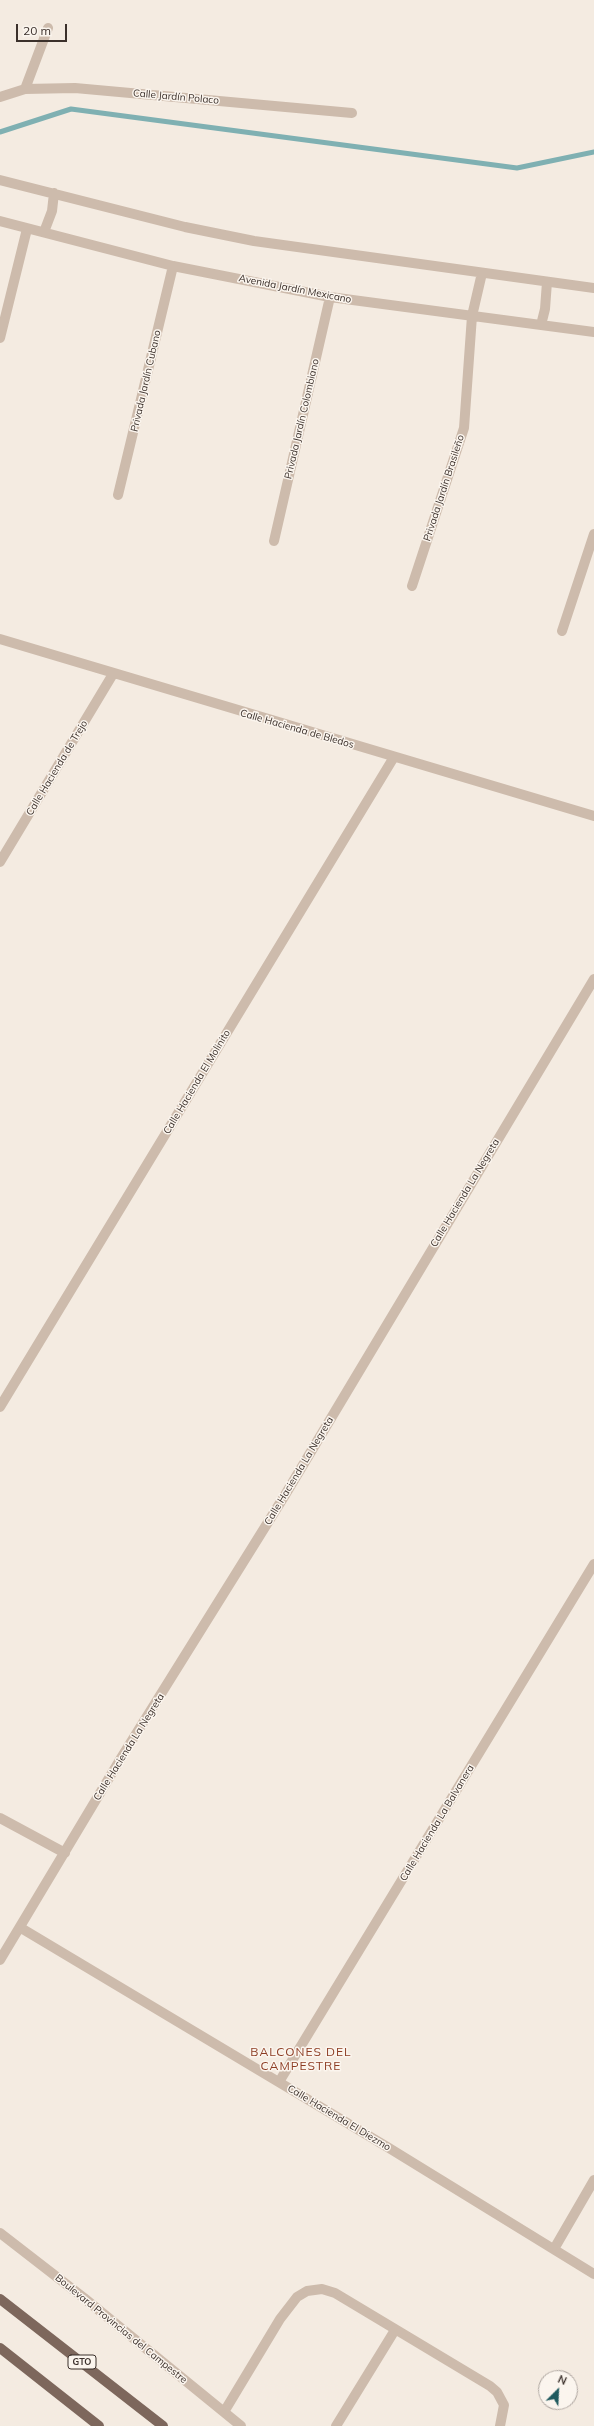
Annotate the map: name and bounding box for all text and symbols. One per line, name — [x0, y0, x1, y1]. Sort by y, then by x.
scale bar — [18, 16, 69, 42]
text: 20 m — [23, 23, 51, 38]
street label: Calle Jardín Polaco — [133, 87, 219, 107]
street label: Avenida Jardín Mexicano — [238, 272, 352, 306]
street label: Privada Jardín Cubano — [128, 329, 164, 433]
street label: Privada Jardín Colombiano — [282, 358, 322, 480]
street label: Privada Jardín Brasileño — [421, 433, 467, 543]
street label: Calle Hacienda de Bledos — [239, 707, 355, 751]
street label: Calle Hacienda de Trejo — [24, 718, 90, 818]
street label: Calle Hacienda El Molinito — [161, 1028, 233, 1136]
street label: Calle Hacienda La Negreta — [428, 1137, 502, 1249]
street label: Calle Hacienda La Negreta — [262, 1415, 336, 1527]
street label: Calle Hacienda La Negreta — [91, 1691, 167, 1803]
street label: Calle Hacienda La Balvanera — [397, 1763, 477, 1883]
district label: BALCONES DEL CAMPESTRE — [250, 2045, 352, 2073]
street label: Calle Hacienda El Diezmo — [285, 2082, 393, 2154]
street label: Boulevard Provincias del Campestre — [53, 2272, 189, 2386]
road number: GTO — [68, 2355, 96, 2369]
north arrow — [538, 2370, 578, 2410]
text: N — [556, 2372, 569, 2388]

